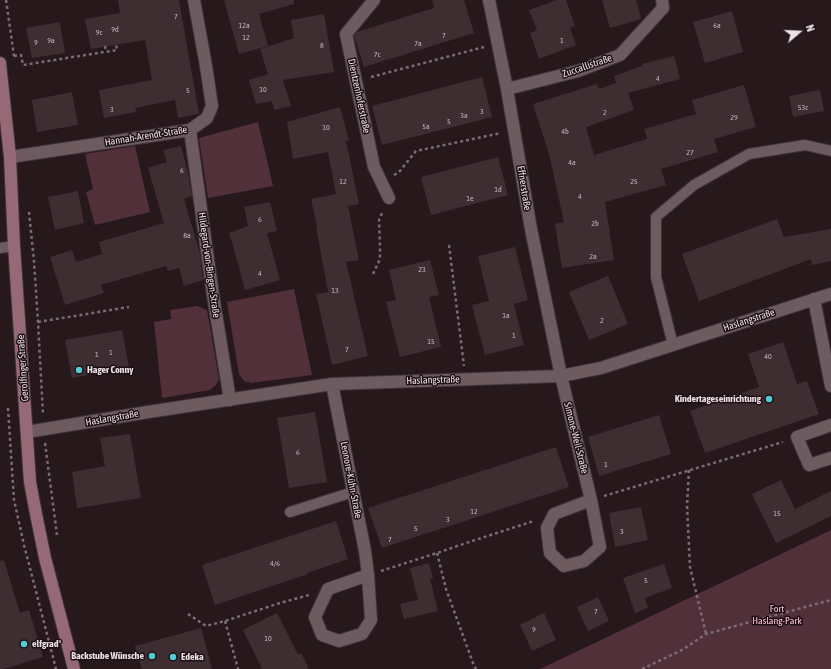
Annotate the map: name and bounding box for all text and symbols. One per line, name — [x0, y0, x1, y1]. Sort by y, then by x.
house number: 7 — [174, 11, 178, 21]
north arrow — [779, 12, 819, 52]
house number: 12a — [238, 20, 250, 30]
house number: 6a — [713, 20, 721, 30]
text: N — [804, 23, 817, 33]
house number: 9d — [111, 24, 119, 34]
house number: 9c — [96, 27, 102, 37]
house number: 7 — [442, 30, 446, 40]
house number: 12 — [242, 32, 250, 42]
house number: 9a — [47, 35, 55, 45]
house number: 1 — [560, 35, 564, 45]
house number: 9 — [34, 37, 38, 47]
house number: 7a — [414, 38, 422, 48]
house number: 8 — [320, 40, 324, 50]
house number: 7c — [374, 49, 380, 59]
street label: Zuccallistraße — [560, 52, 614, 80]
street label: Dientzenhoferstraße — [345, 58, 373, 134]
house number: 4 — [656, 73, 660, 83]
house number: 10 — [259, 84, 267, 94]
house number: 5 — [186, 85, 190, 95]
house number: 53c — [798, 102, 808, 112]
house number: 3 — [110, 104, 114, 114]
house number: 3 — [480, 106, 484, 116]
house number: 2 — [603, 107, 607, 117]
house number: 3a — [460, 110, 468, 120]
house number: 29 — [730, 112, 738, 122]
house number: 5 — [447, 116, 451, 126]
house number: 5a — [422, 121, 430, 131]
house number: 10 — [322, 122, 330, 132]
street label: Hannah-Arendt-Straße — [104, 124, 188, 148]
house number: 4b — [561, 126, 569, 136]
house number: 27 — [686, 147, 694, 157]
house number: 4a — [568, 157, 576, 167]
house number: 6 — [180, 165, 184, 175]
street label: Effnerstraße — [515, 165, 533, 211]
house number: 12 — [339, 176, 347, 186]
house number: 25 — [630, 176, 638, 186]
house number: 1d — [494, 184, 502, 194]
house number: 4 — [578, 191, 582, 201]
house number: 1e — [466, 193, 474, 203]
street label: Hildegard-von-Bingen-Straße — [196, 211, 222, 319]
house number: 6 — [258, 214, 262, 224]
house number: 2b — [591, 218, 599, 228]
house number: 8a — [183, 230, 191, 240]
house number: 2a — [589, 251, 597, 261]
house number: 23 — [418, 264, 426, 274]
house number: 4 — [258, 268, 262, 278]
house number: 13 — [331, 285, 339, 295]
street label: Haslangstraße — [722, 306, 776, 334]
house number: 1a — [502, 310, 510, 320]
house number: 2 — [600, 315, 604, 325]
house number: 1 — [512, 330, 516, 340]
street label: Gerolfinger Straße — [15, 334, 31, 402]
house number: 15 — [427, 336, 435, 346]
house number: 7 — [345, 344, 349, 354]
house number: 1 — [109, 347, 113, 357]
house number: 1 — [95, 349, 99, 359]
house number: 40 — [764, 351, 772, 361]
place label: Hager Conny — [87, 364, 133, 376]
marker: Hager Conny — [74, 365, 84, 375]
street label: Haslangstraße — [406, 373, 460, 387]
place label: Kindertageseinrichtung — [675, 393, 761, 405]
marker: Kindertageseinrichtung — [764, 394, 774, 404]
street label: Simone-Weil-Straße — [561, 401, 591, 475]
street label: Haslangstraße — [85, 407, 139, 429]
street label: Leonore-Kühn-Straße — [338, 440, 364, 520]
house number: 6 — [296, 447, 300, 457]
house number: 1 — [604, 459, 608, 469]
house number: 12 — [470, 506, 478, 516]
house number: 15 — [773, 508, 781, 518]
house number: 3 — [446, 514, 450, 524]
house number: 5 — [414, 523, 418, 533]
house number: 3 — [620, 526, 624, 536]
house number: 7 — [388, 534, 392, 544]
house number: 4/6 — [270, 558, 280, 568]
house number: 5 — [644, 575, 648, 585]
park label: Fort Haslang-Park — [752, 603, 802, 626]
house number: 7 — [594, 606, 598, 616]
house number: 9 — [532, 624, 536, 634]
house number: 10 — [264, 633, 272, 643]
place label: elfgrad° — [32, 638, 61, 650]
marker: elfgrad° — [19, 639, 29, 649]
place label: Backstube Wünsche — [71, 650, 144, 662]
marker: Backstube Wünsche — [147, 651, 157, 661]
place label: Edeka — [181, 651, 204, 663]
marker: Edeka — [168, 652, 178, 662]

